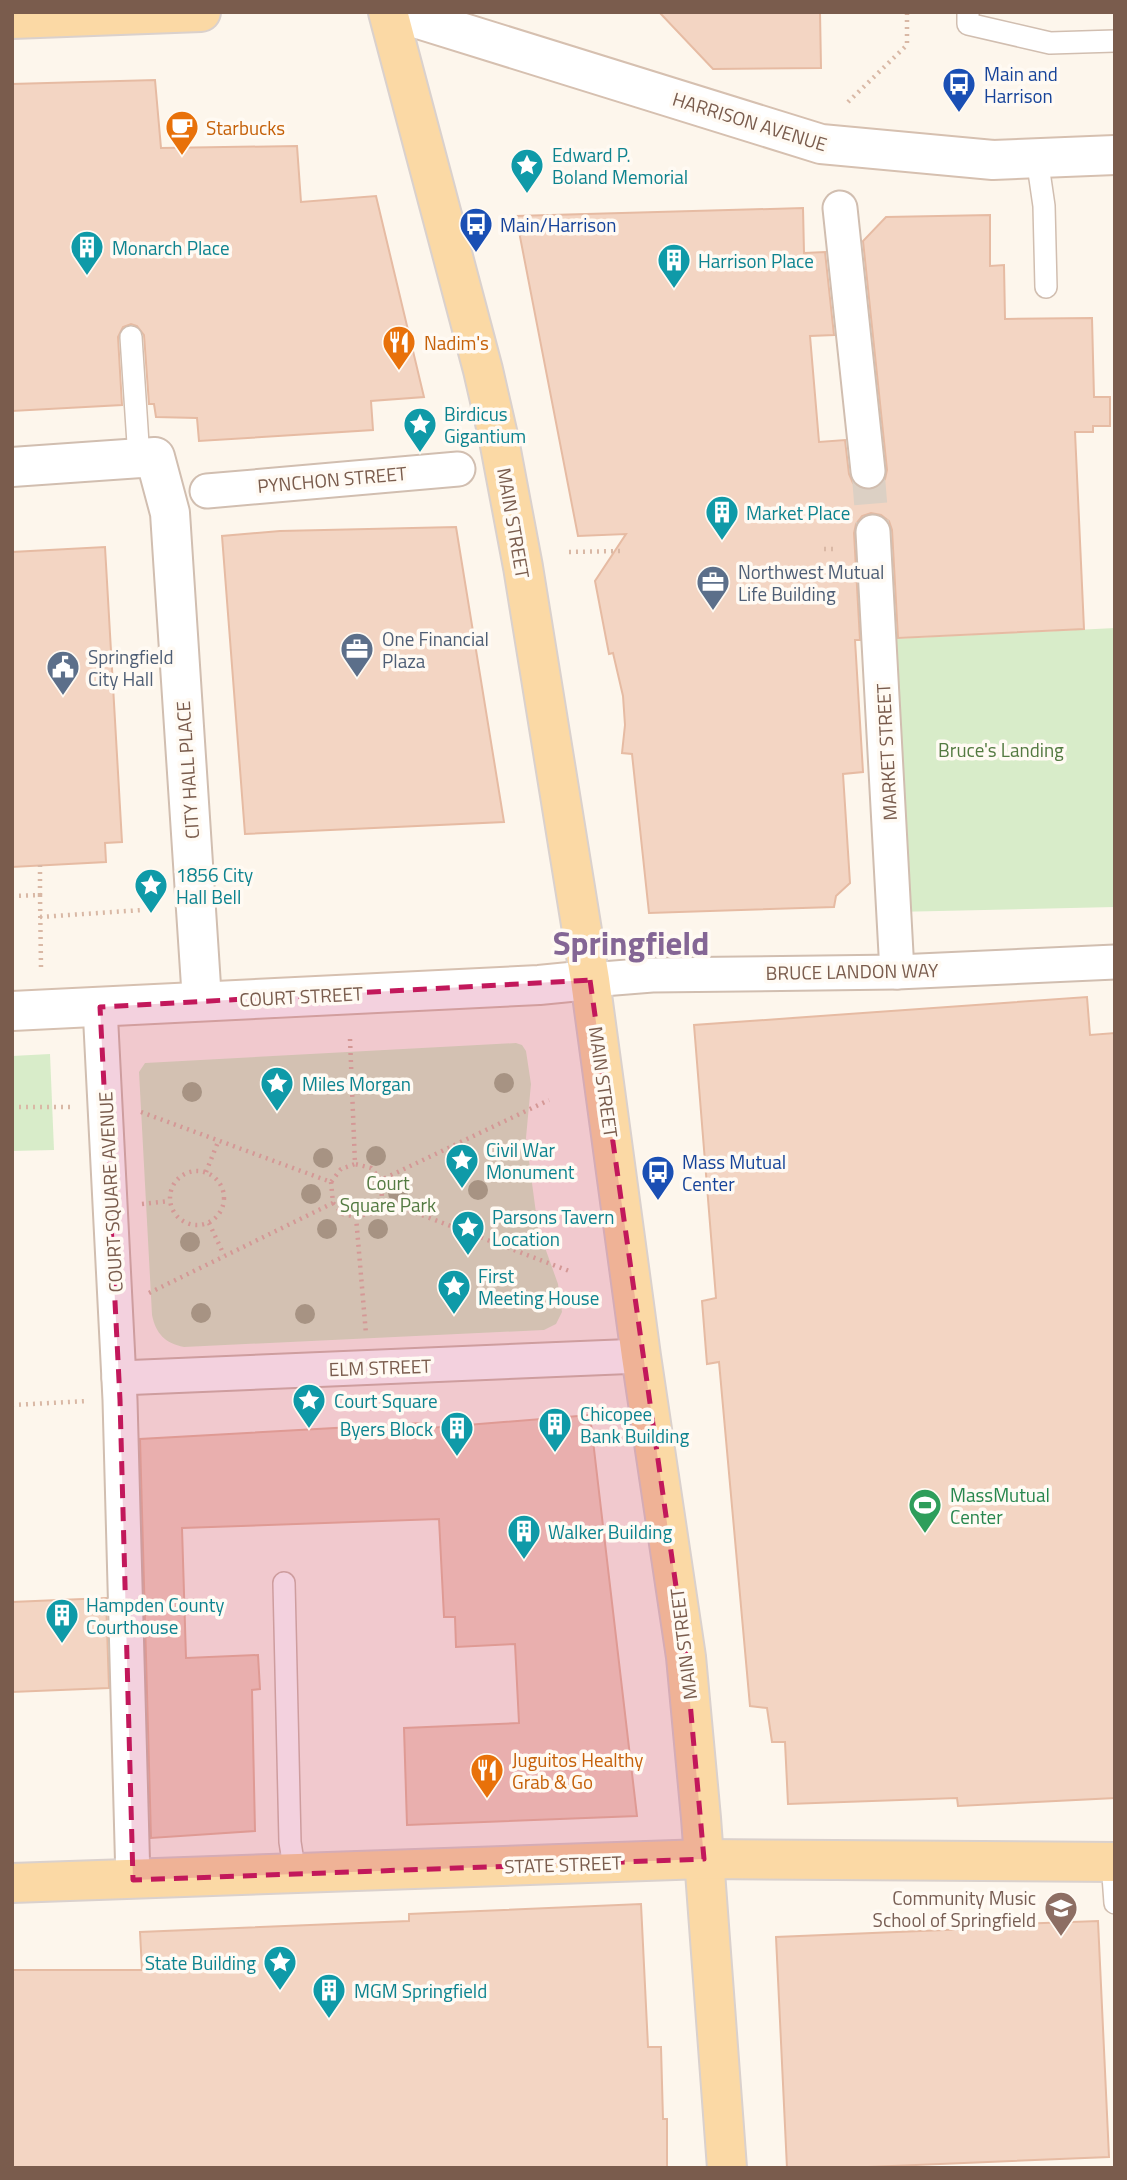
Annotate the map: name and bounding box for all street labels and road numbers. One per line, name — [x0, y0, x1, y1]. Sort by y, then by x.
street label: HARRISON AVENUE — [669, 84, 831, 158]
street label: PYNCHON STREET — [256, 458, 408, 500]
street label: MAIN STREET — [490, 465, 538, 581]
street label: MARKET STREET — [868, 683, 904, 821]
street label: CITY HALL PLACE — [168, 700, 206, 840]
street label: BRUCE LANDON WAY — [765, 955, 939, 987]
street label: COURT STREET — [239, 978, 363, 1014]
street label: MAIN STREET — [582, 1025, 626, 1139]
street label: COURT SQUARE AVENUE — [90, 1091, 130, 1293]
street label: ELM STREET — [328, 1351, 432, 1383]
street label: MAIN STREET — [662, 1587, 704, 1701]
street label: STATE STREET — [504, 1847, 622, 1881]

